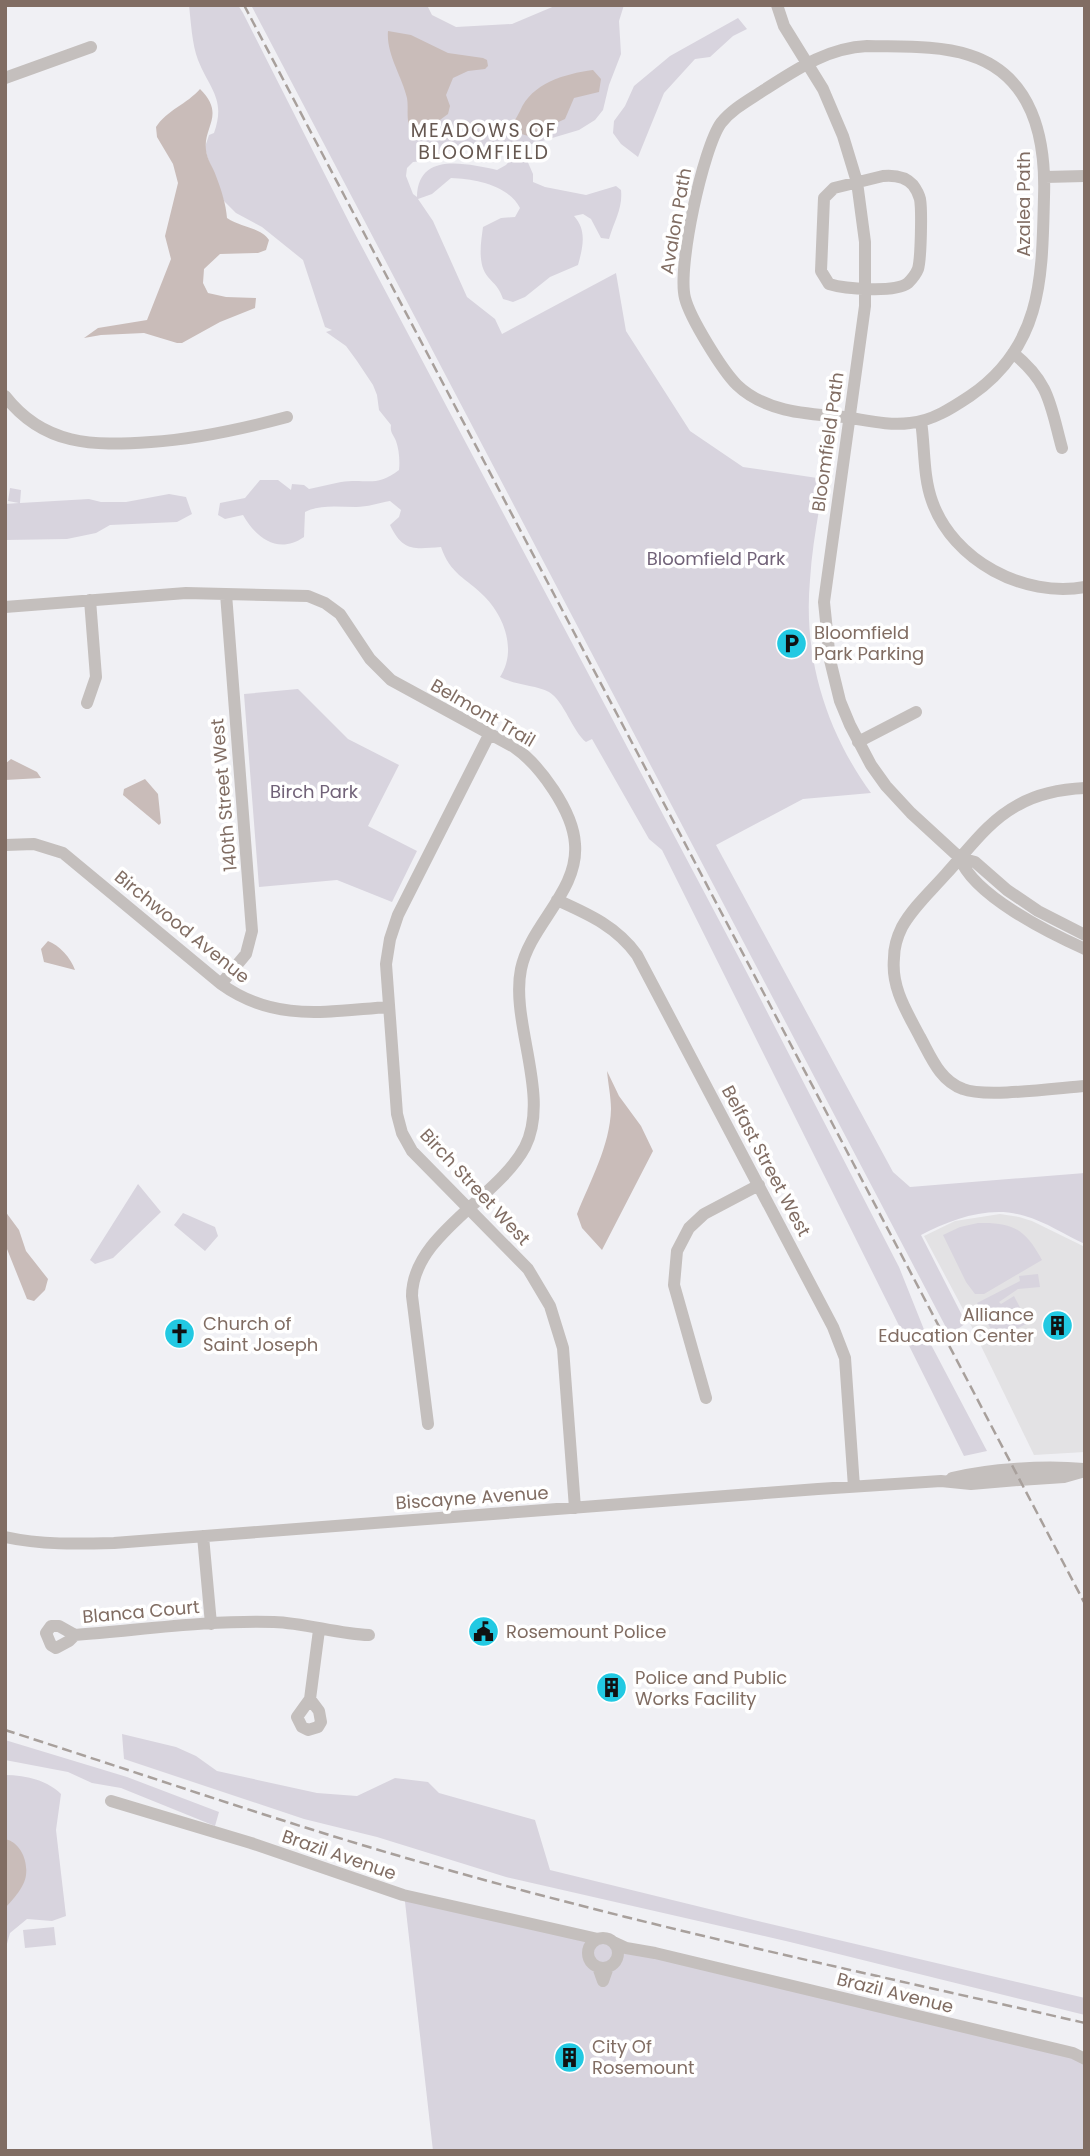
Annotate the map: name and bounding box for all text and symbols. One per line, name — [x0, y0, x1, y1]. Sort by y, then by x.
district label: MEADOWS OF BLOOMFIELD — [411, 117, 557, 166]
street label: Azalea Path — [1011, 151, 1036, 257]
street label: Avalon Path — [654, 166, 697, 276]
street label: Bloomfield Path — [805, 371, 850, 513]
park label: Bloomfield Park — [647, 546, 786, 571]
place label: Bloomfield Park Parking — [814, 620, 924, 666]
parking icon: Bloomfield Park Parking — [774, 626, 808, 660]
street label: Belmont Trail — [426, 672, 540, 753]
street label: 140th Street West — [204, 718, 243, 873]
park label: Birch Park — [270, 779, 359, 804]
street label: Birchwood Avenue — [110, 864, 255, 989]
street label: Belfast Street West — [716, 1081, 817, 1241]
street label: Birch Street West — [415, 1123, 536, 1251]
place label: Alliance Education Center — [878, 1302, 1034, 1348]
building icon: Alliance Education Center — [1040, 1308, 1074, 1342]
place label: Church of Saint Joseph — [203, 1311, 318, 1357]
church icon: Church of Saint Joseph — [163, 1317, 197, 1351]
street label: Biscayne Avenue — [395, 1480, 549, 1515]
street label: Blanca Court — [81, 1594, 200, 1629]
public building icon: Rosemount Police — [466, 1615, 500, 1649]
place label: Rosemount Police — [506, 1619, 666, 1644]
place label: Police and Public Works Facility — [635, 1665, 787, 1711]
building icon: Police and Public Works Facility — [595, 1671, 629, 1705]
street label: Brazil Avenue — [279, 1823, 400, 1886]
street label: Brazil Avenue — [834, 1966, 956, 2019]
place label: City Of Rosemount — [592, 2034, 695, 2080]
building icon: City Of Rosemount — [552, 2040, 586, 2074]

